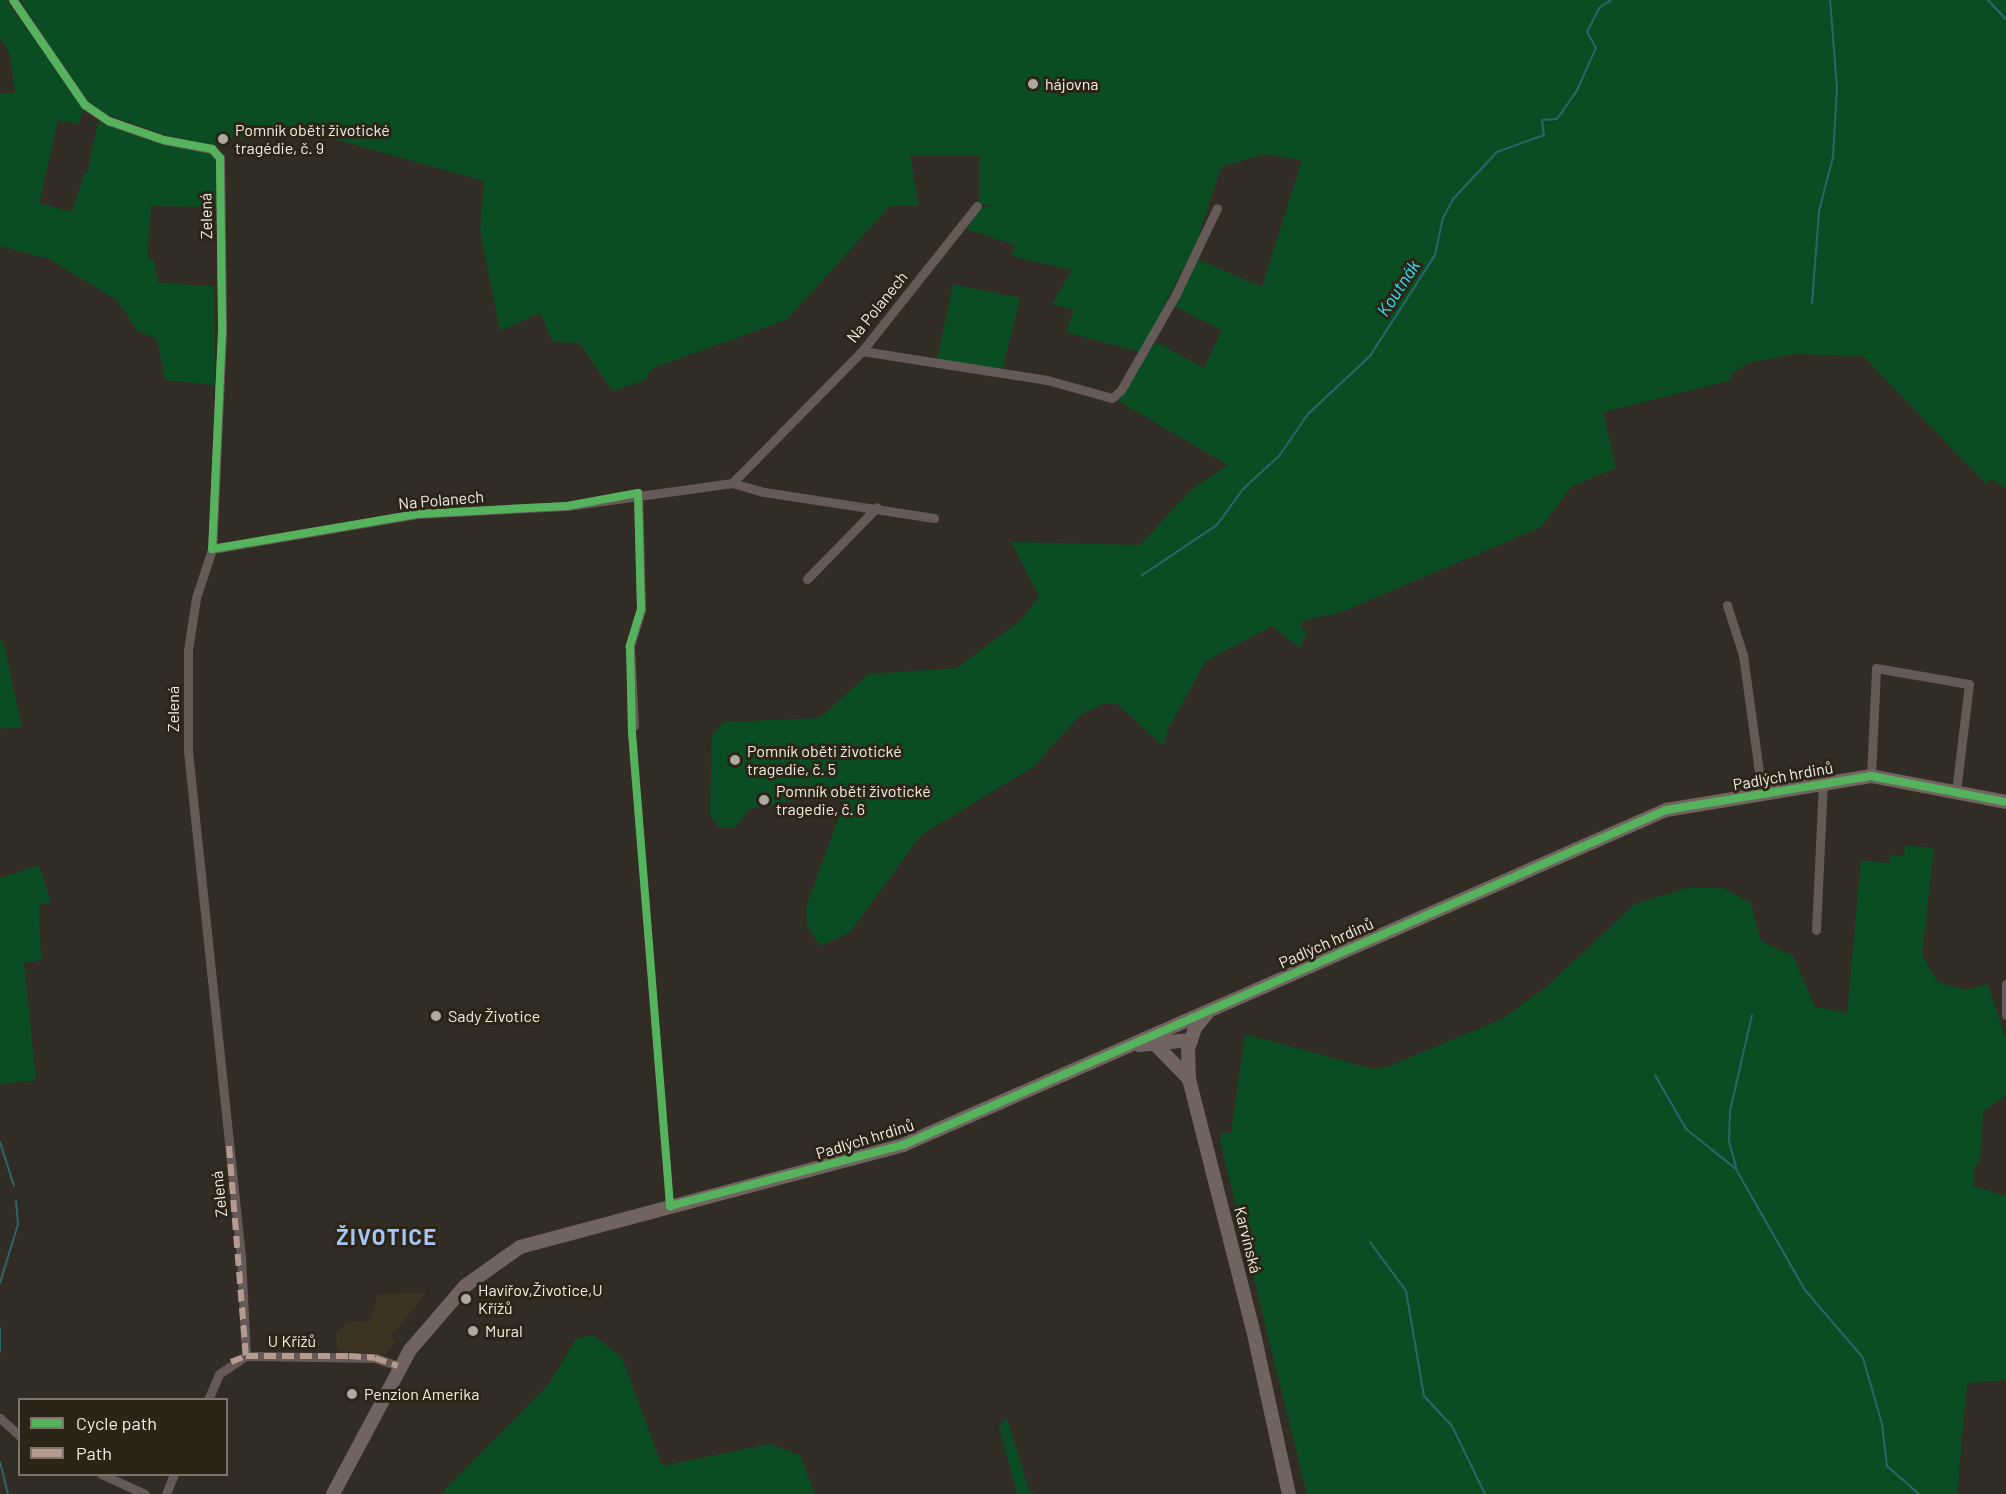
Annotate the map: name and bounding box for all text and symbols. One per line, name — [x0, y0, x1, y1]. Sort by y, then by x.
place label: hájovna — [1045, 74, 1099, 94]
marker: hájovna — [1026, 77, 1040, 91]
place label: Pomník oběti životické tragédie, č. 9 — [235, 120, 390, 158]
marker: Pomník oběti životické tragédie, č. 9 — [216, 132, 230, 146]
street label: Zelená — [196, 193, 216, 239]
water label: Koutnák — [1372, 256, 1424, 320]
street label: Na Polanech — [842, 268, 912, 346]
street label: Na Polanech — [397, 487, 485, 513]
street label: Zelená — [163, 686, 183, 732]
place label: Pomník oběti životické tragedie, č. 5 — [747, 741, 902, 779]
marker: Pomník oběti životické tragedie, č. 5 — [728, 753, 742, 767]
street label: Padlých hrdinů — [1731, 758, 1835, 794]
place label: Pomník oběti životické tragedie, č. 6 — [776, 781, 931, 819]
marker: Pomník oběti životické tragedie, č. 6 — [757, 793, 771, 807]
street label: Padlých hrdinů — [1276, 914, 1376, 972]
place label: Sady Životice — [448, 1006, 540, 1026]
marker: Sady Životice — [429, 1009, 443, 1023]
street label: Padlých hrdinů — [814, 1115, 916, 1163]
street label: Zelená — [207, 1170, 231, 1218]
street label: Karvinská — [1230, 1205, 1266, 1275]
district label: ŽIVOTICE — [336, 1224, 438, 1250]
place label: Havířov,Životice,U Křížů — [478, 1280, 603, 1318]
marker: Havířov,Životice,U Křížů — [459, 1292, 473, 1306]
place label: Mural — [485, 1321, 523, 1341]
marker: Mural — [466, 1324, 480, 1338]
street label: U Křížů — [268, 1331, 316, 1351]
place label: Penzion Amerika — [364, 1384, 479, 1404]
marker: Penzion Amerika — [345, 1387, 359, 1401]
legend — [18, 1398, 228, 1476]
text: Cycle path — [76, 1412, 157, 1434]
text: Path — [76, 1442, 112, 1464]

